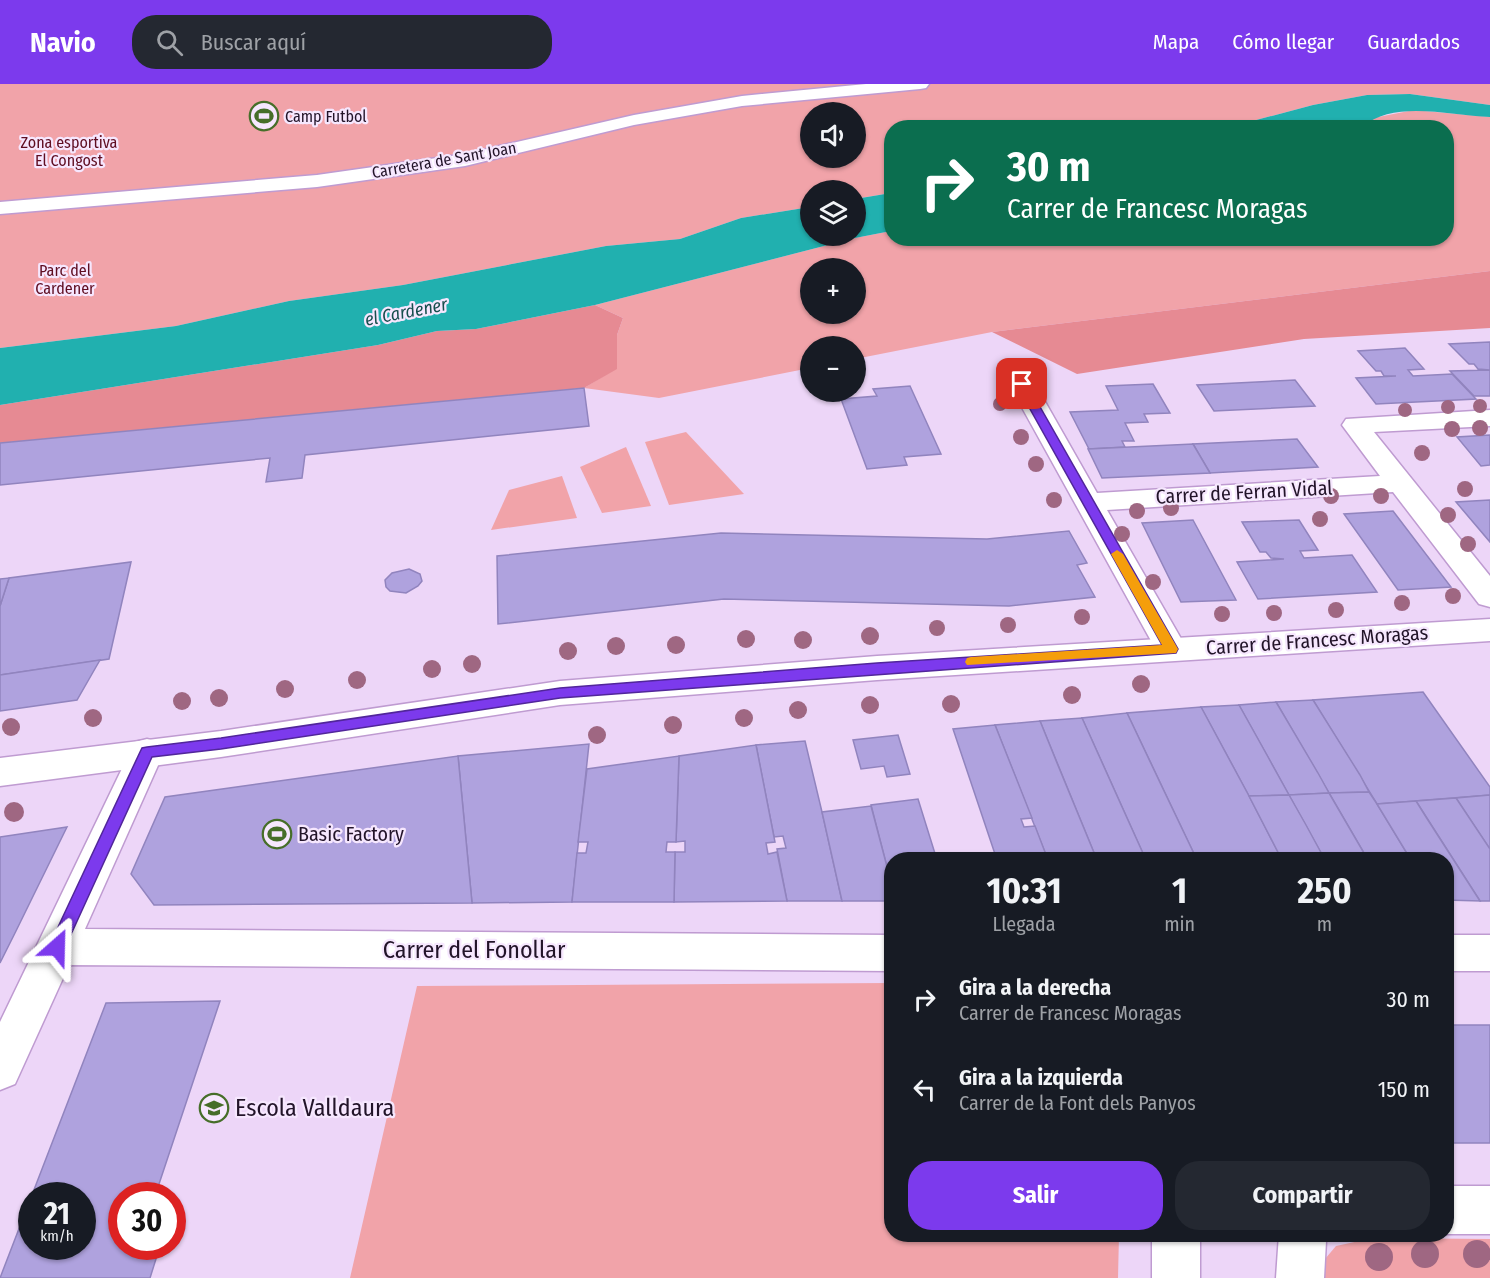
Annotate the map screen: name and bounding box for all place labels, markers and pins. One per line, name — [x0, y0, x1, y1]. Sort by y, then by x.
sports icon: Camp Futbol — [248, 100, 280, 132]
place label: Camp Futbol — [285, 107, 367, 126]
pin — [996, 358, 1047, 409]
sports icon: Basic Factory — [261, 818, 293, 850]
place label: Basic Factory — [298, 822, 404, 846]
school or university icon: Escola Valldaura — [198, 1092, 230, 1124]
place label: Escola Valldaura — [235, 1094, 394, 1122]

